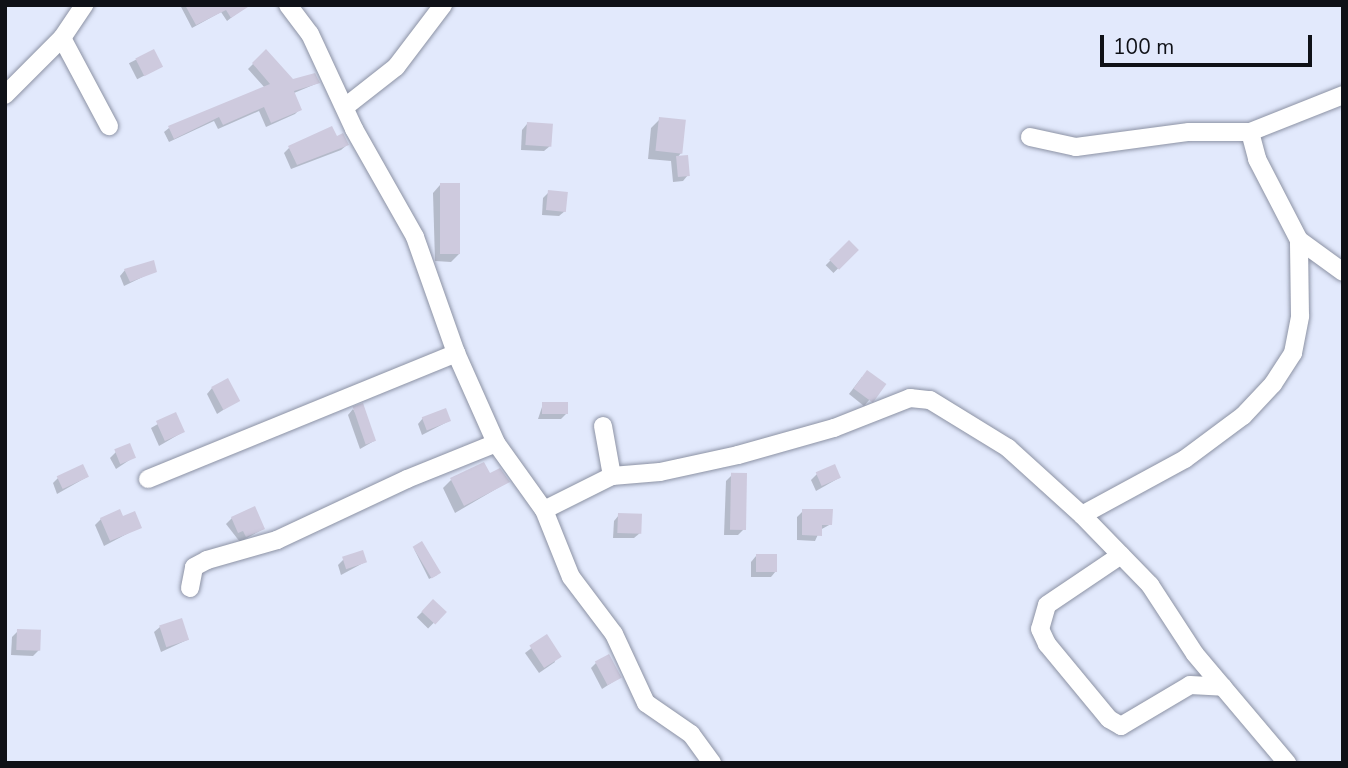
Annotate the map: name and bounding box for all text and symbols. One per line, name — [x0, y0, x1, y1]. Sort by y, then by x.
scale bar — [1103, 21, 1315, 65]
text: 100 m — [1113, 33, 1174, 61]

